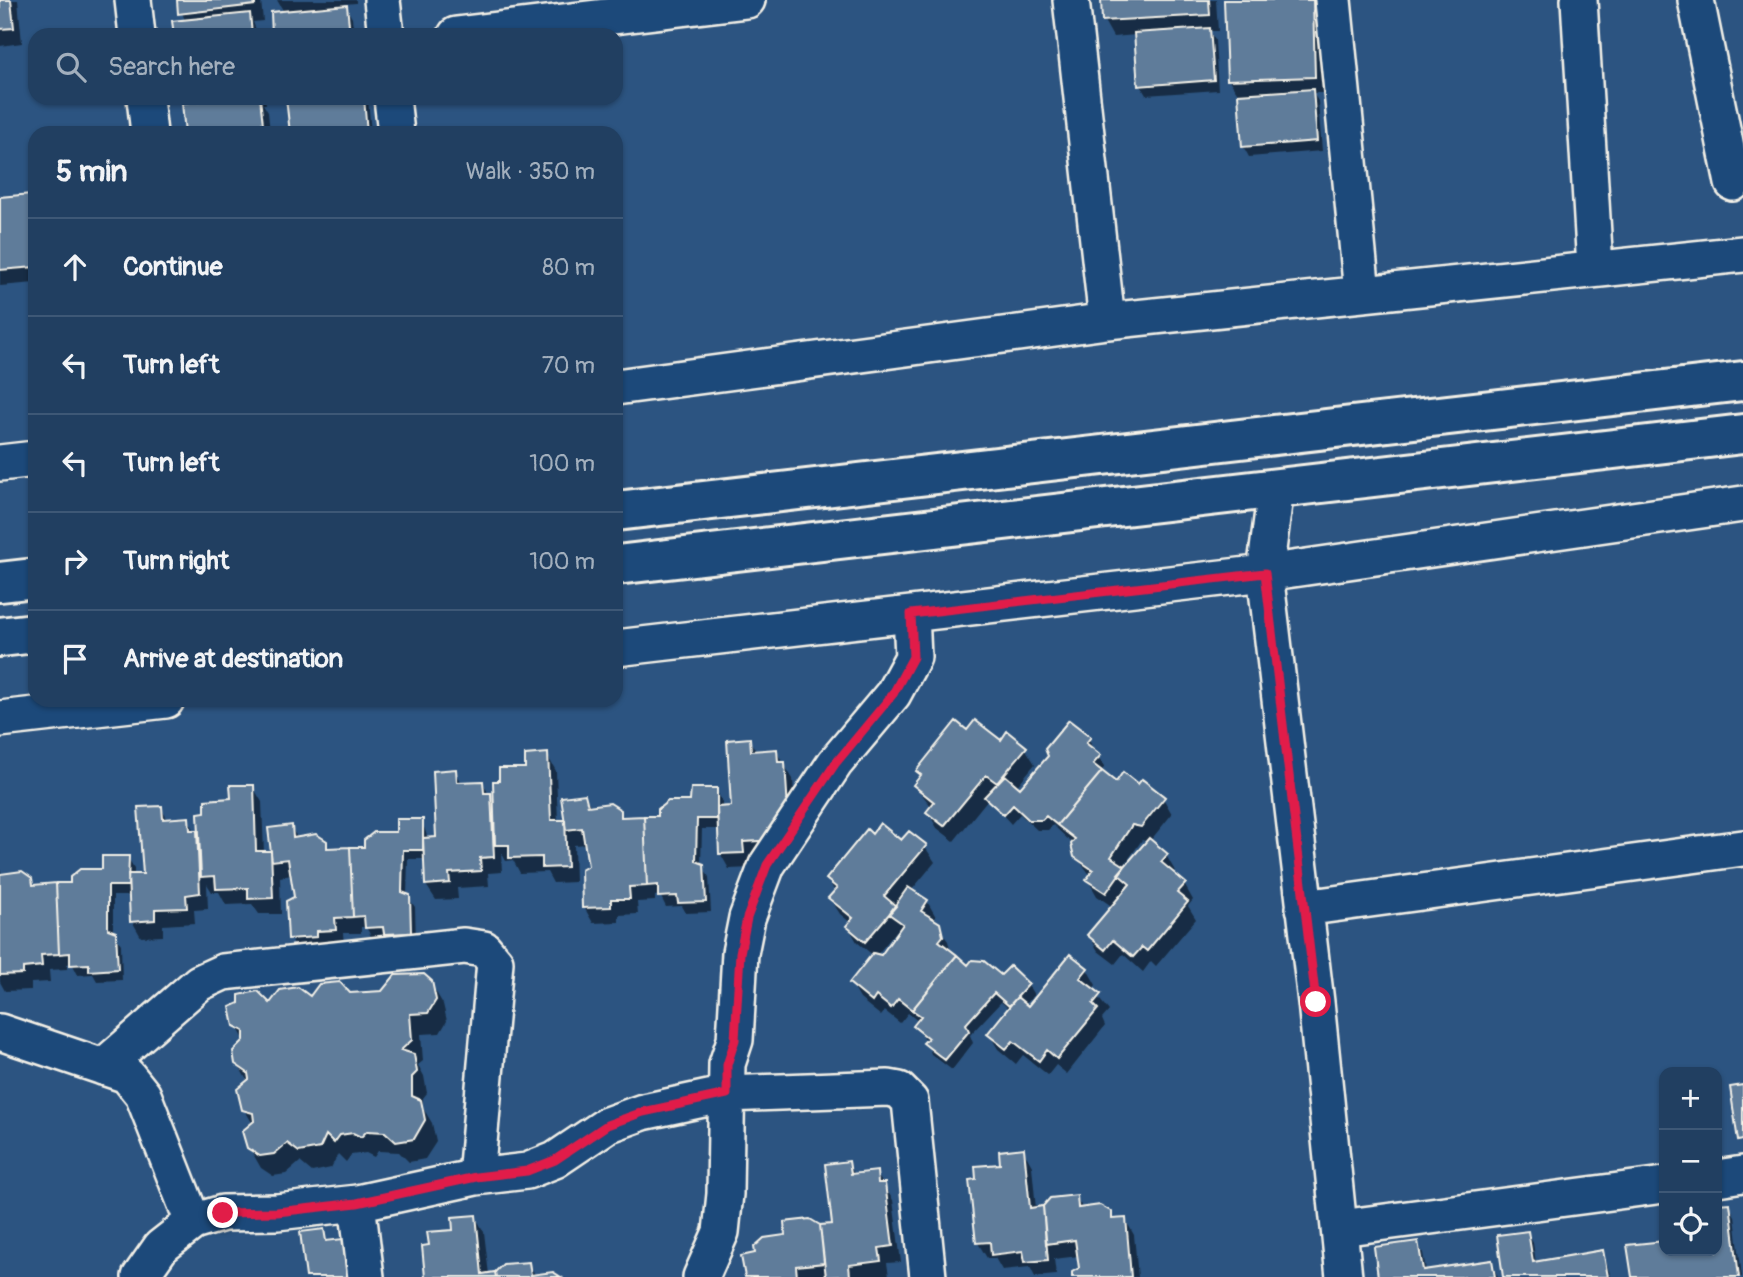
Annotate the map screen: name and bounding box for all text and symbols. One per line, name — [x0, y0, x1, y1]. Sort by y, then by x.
search box — [28, 28, 623, 105]
icon: search — [52, 48, 90, 86]
text: Search here — [108, 51, 235, 83]
text: 5 min — [56, 153, 127, 190]
text: Walk · 350 m — [466, 157, 595, 186]
icon: ahead — [56, 248, 94, 286]
text: Continue — [123, 251, 223, 283]
text: 80 m — [542, 253, 595, 282]
icon: left — [56, 346, 94, 384]
text: Turn left — [123, 349, 219, 381]
text: 70 m — [542, 351, 595, 380]
icon: left — [56, 444, 94, 482]
text: Turn left — [123, 447, 219, 479]
text: 100 m — [529, 449, 595, 478]
icon: right — [56, 542, 94, 580]
text: Turn right — [123, 545, 229, 577]
text: 100 m — [529, 547, 595, 576]
icon: arrive — [56, 640, 94, 678]
text: Arrive at destination — [123, 643, 343, 675]
route start — [1300, 986, 1331, 1017]
map controls — [1659, 1067, 1722, 1256]
button: + — [1659, 1067, 1722, 1130]
button: − — [1659, 1130, 1722, 1193]
button: locate — [1659, 1193, 1722, 1256]
route end — [207, 1197, 238, 1228]

